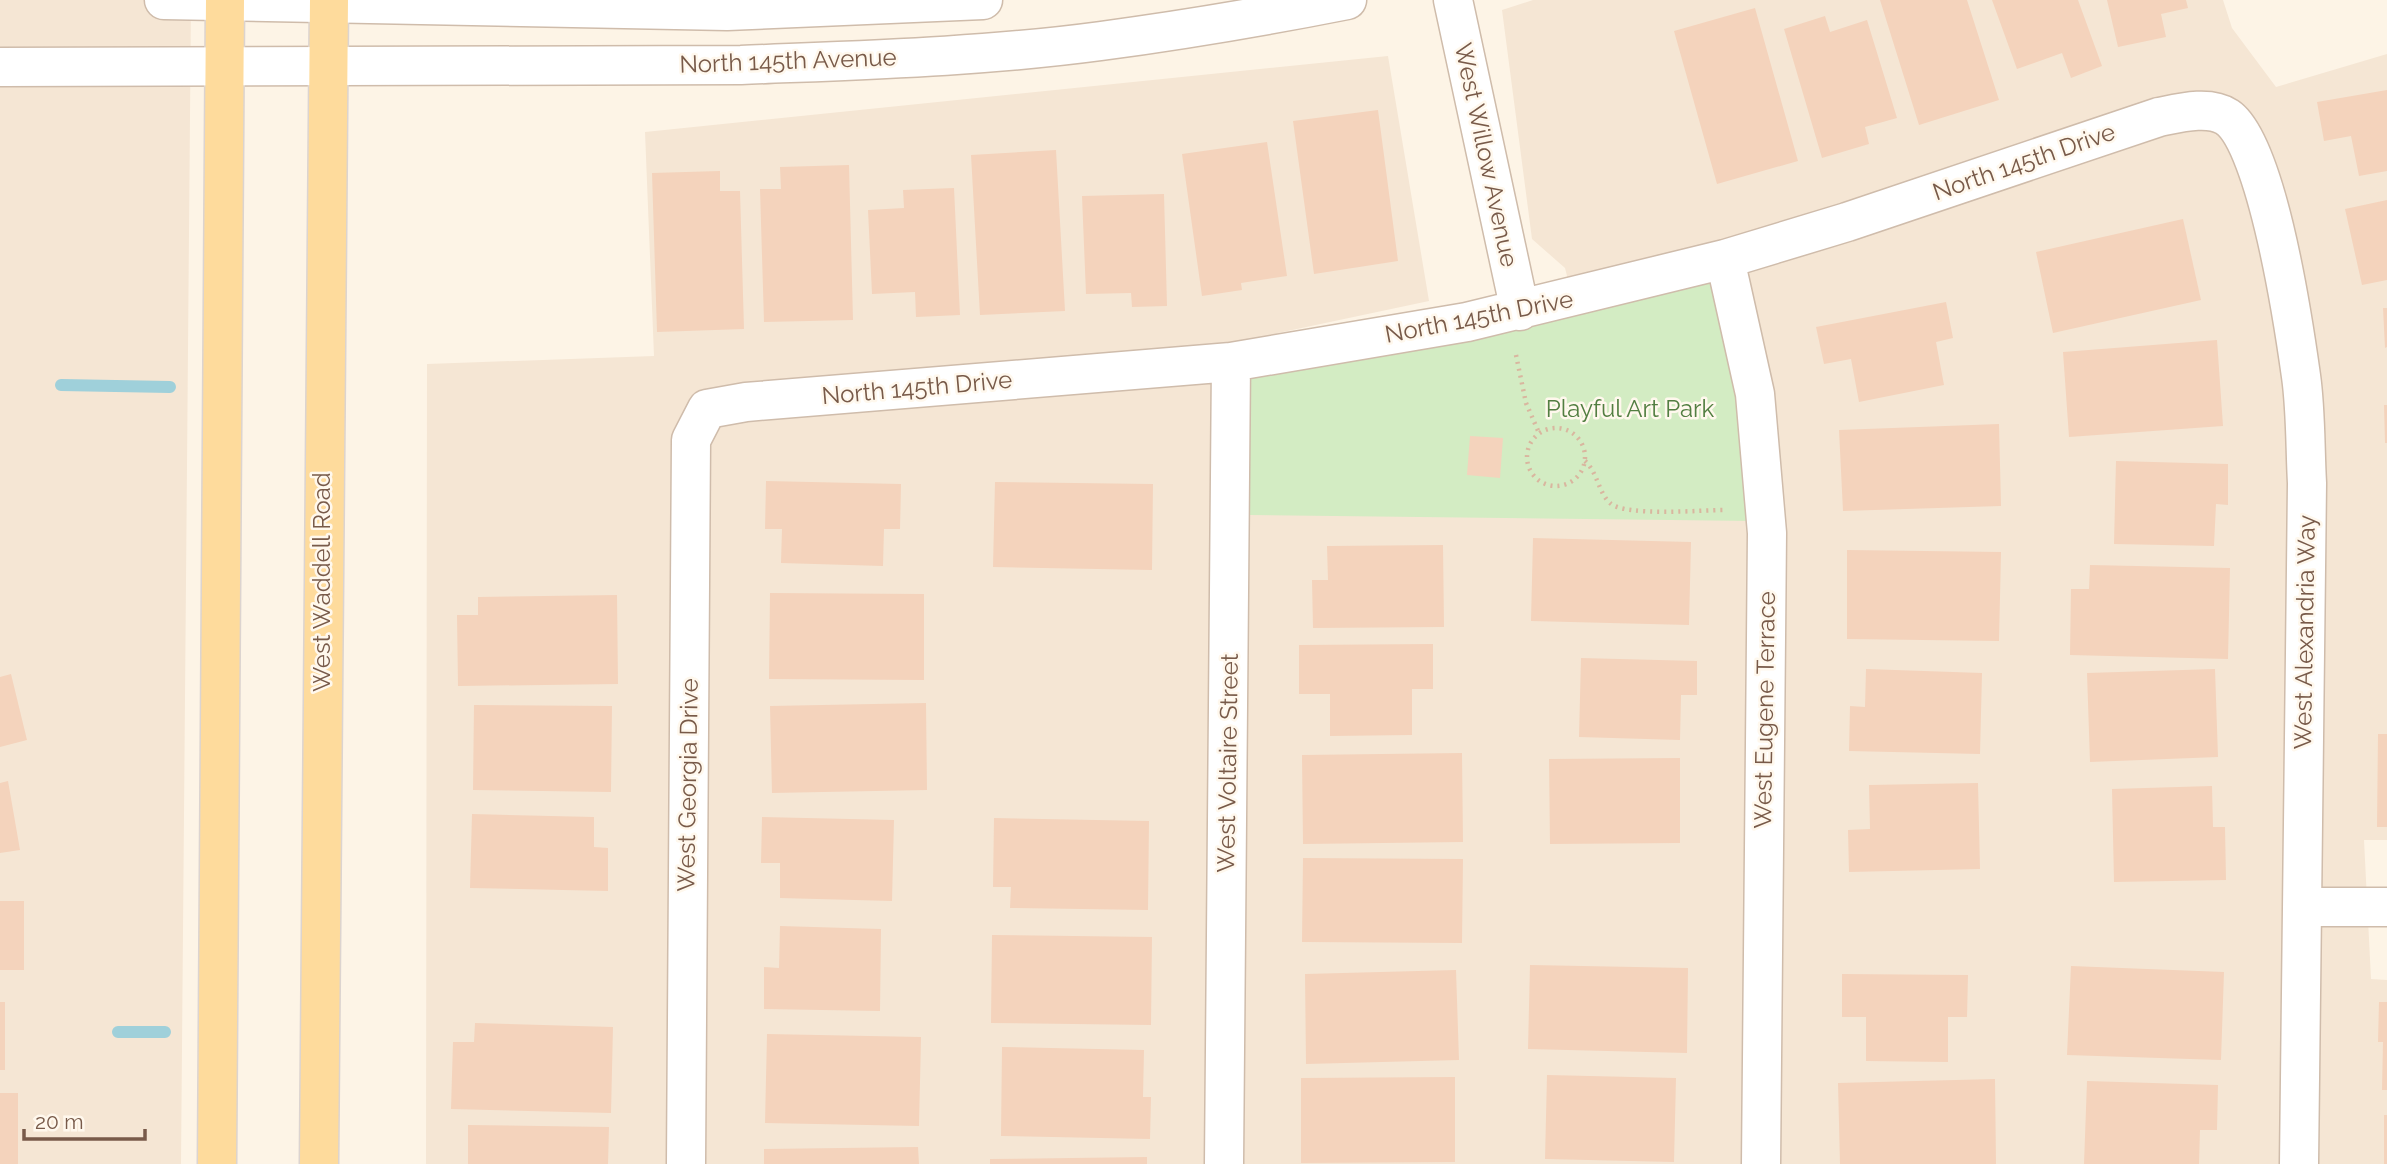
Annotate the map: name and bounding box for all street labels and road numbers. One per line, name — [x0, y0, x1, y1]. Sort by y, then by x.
street label: West Willow Avenue — [1449, 40, 1524, 270]
street label: North 145th Avenue — [679, 42, 897, 79]
street label: North 145th Drive — [1929, 117, 2119, 206]
street label: North 145th Drive — [1382, 284, 1575, 349]
street label: North 145th Drive — [821, 365, 1013, 410]
street label: West Waddell Road — [307, 472, 336, 692]
street label: West Alexandria Way — [2288, 514, 2321, 749]
street label: West Eugene Terrace — [1748, 591, 1781, 829]
street label: West Voltaire Street — [1211, 653, 1244, 873]
street label: West Georgia Drive — [671, 678, 704, 892]

